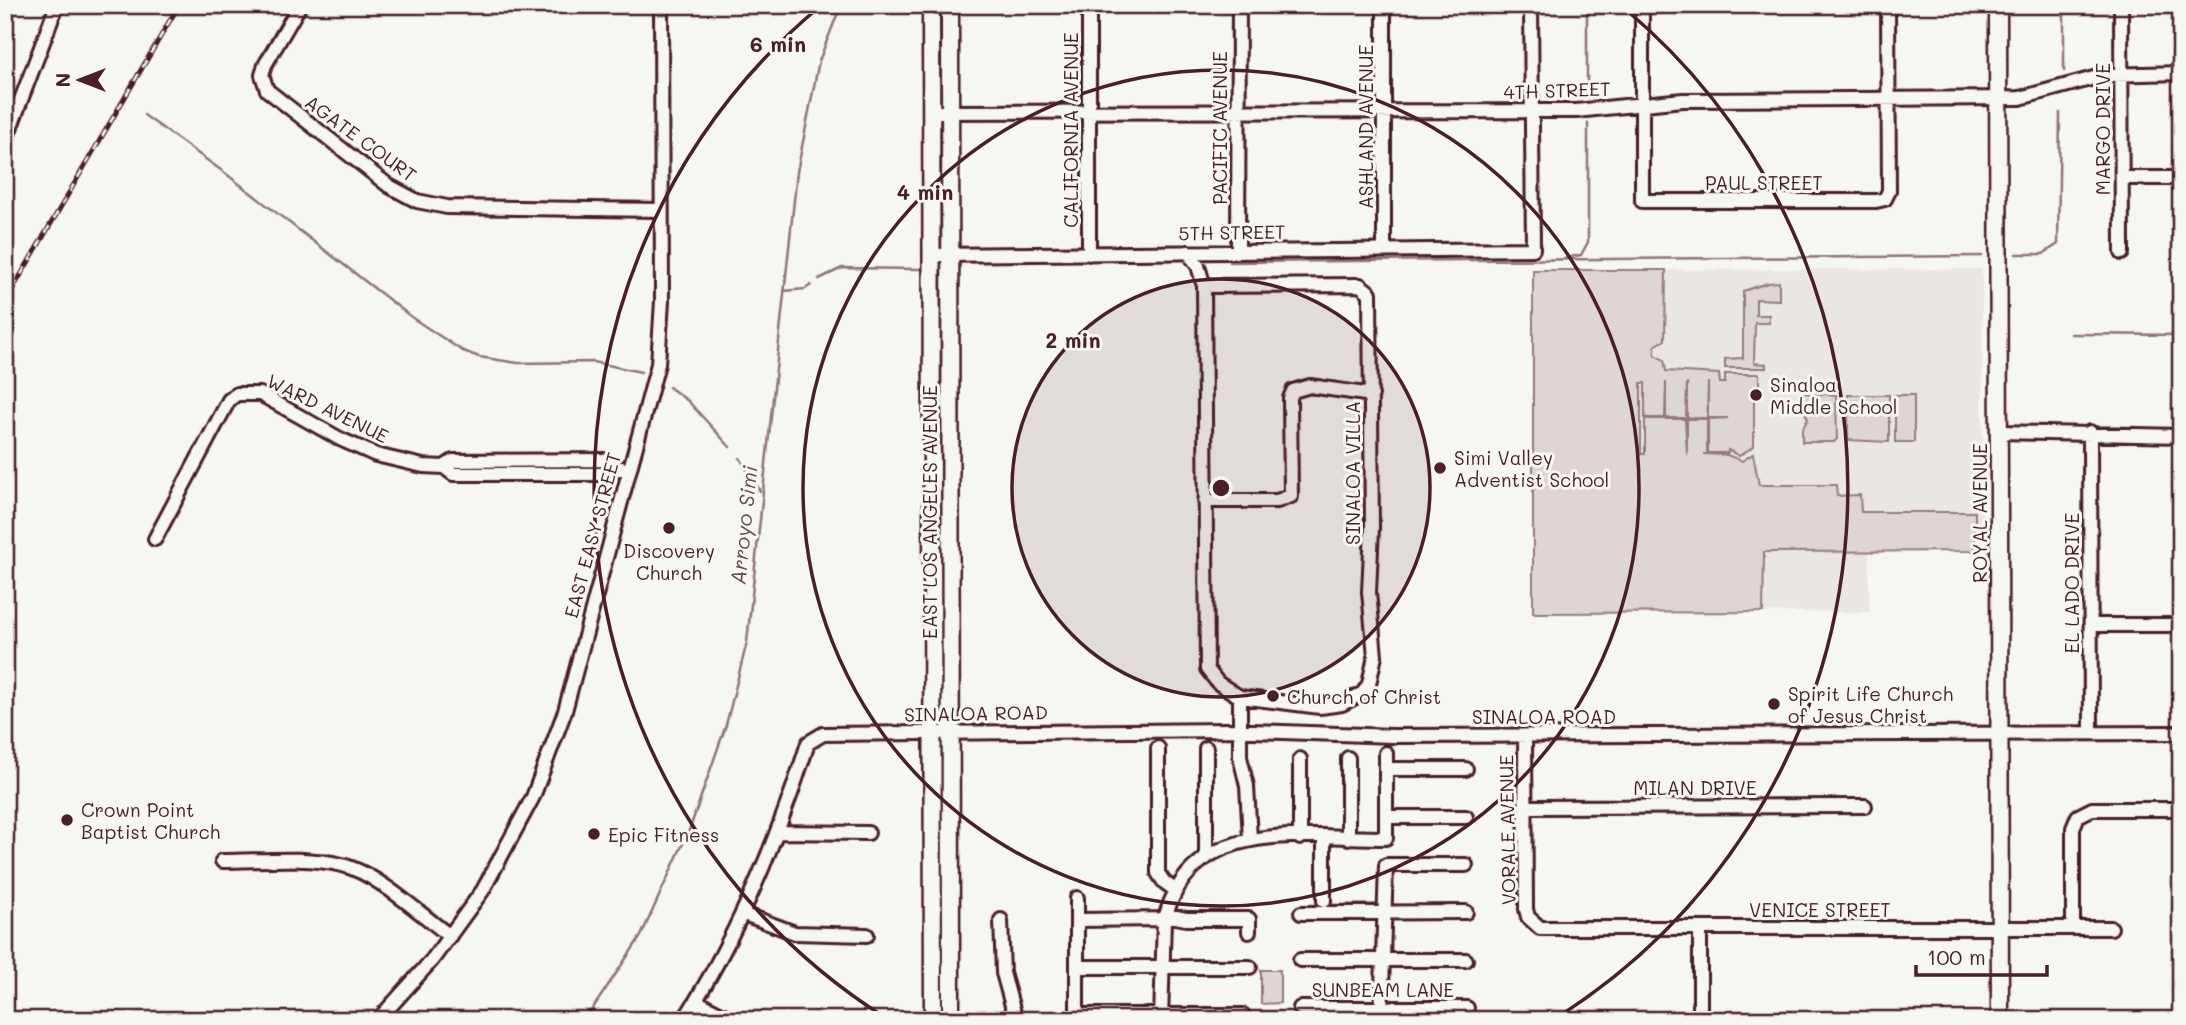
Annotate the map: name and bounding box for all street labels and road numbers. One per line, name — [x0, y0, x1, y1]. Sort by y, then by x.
street label: CALIFORNIA AVENUE — [1058, 32, 1083, 228]
street label: ASHLAND AVENUE — [1353, 45, 1378, 209]
street label: PACIFIC AVENUE — [1207, 51, 1232, 205]
street label: MARGO DRIVE — [2090, 63, 2115, 195]
street label: 4TH STREET — [1503, 76, 1611, 104]
street label: AGATE COURT — [300, 89, 422, 187]
street label: PAUL STREET — [1705, 170, 1823, 195]
street label: 5TH STREET — [1178, 219, 1286, 245]
street label: WARD AVENUE — [263, 368, 393, 448]
street label: EAST LOS ANGELES AVENUE — [917, 385, 942, 639]
street label: SINALOA VILLA — [1340, 401, 1365, 545]
street label: ROYAL AVENUE — [1967, 443, 1992, 583]
street label: EAST EASY STREET — [558, 449, 626, 621]
street label: EL LADO DRIVE — [2059, 512, 2084, 653]
street label: SINALOA ROAD — [904, 699, 1048, 727]
street label: SINALOA ROAD — [1472, 704, 1616, 729]
street label: VORALE AVENUE — [1493, 754, 1521, 905]
street label: MILAN DRIVE — [1633, 775, 1757, 800]
street label: VENICE STREET — [1749, 897, 1891, 922]
street label: SUNBEAM LANE — [1312, 977, 1454, 1002]

